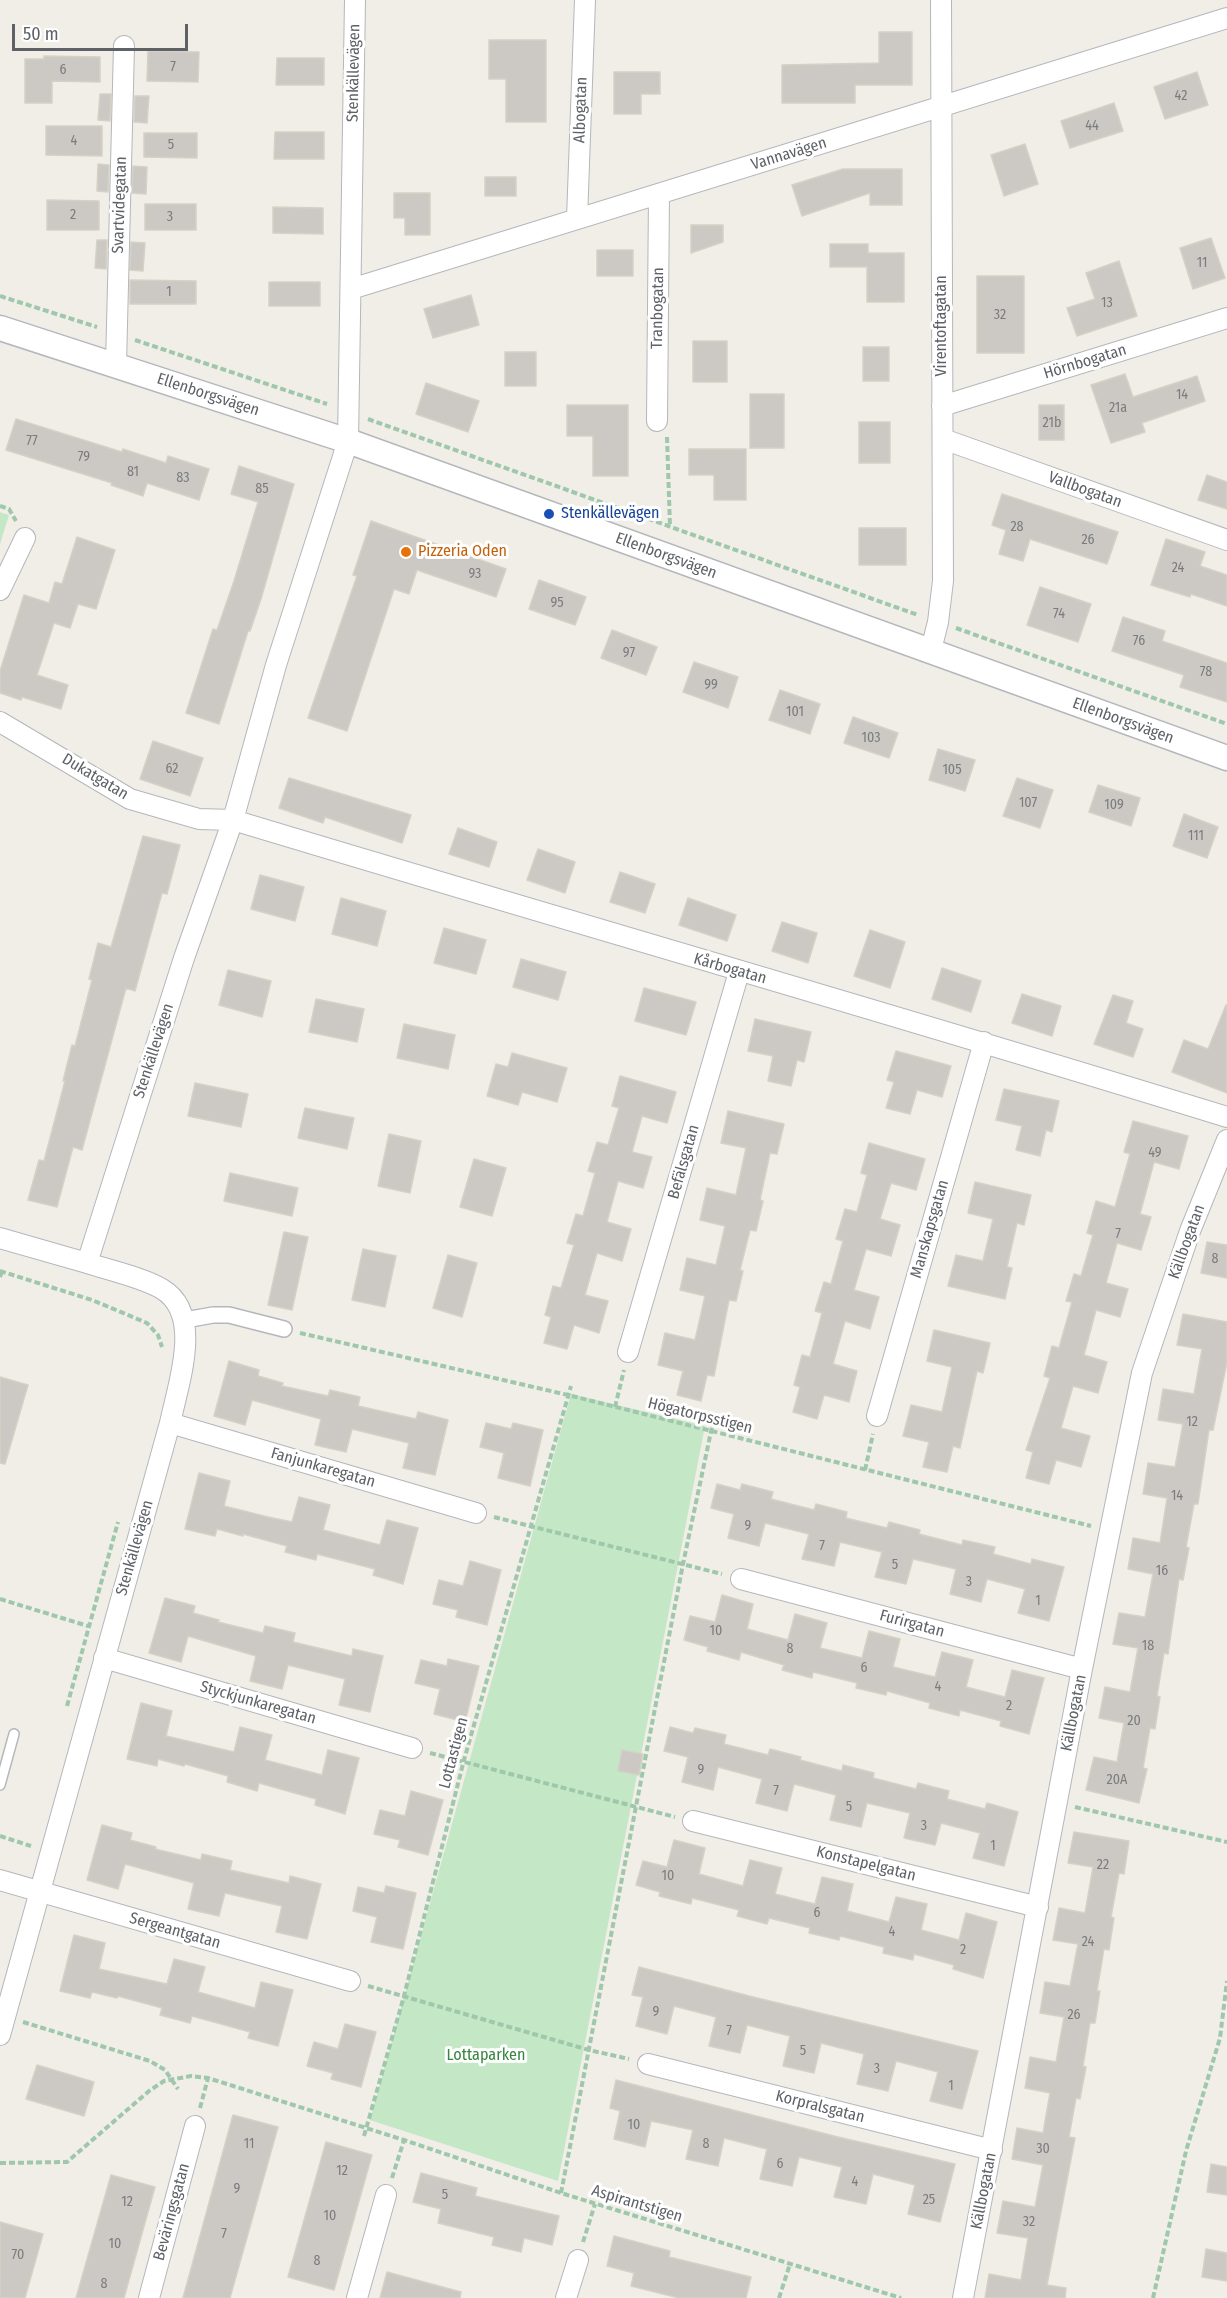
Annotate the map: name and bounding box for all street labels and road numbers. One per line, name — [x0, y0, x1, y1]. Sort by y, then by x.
street label: Stenkällevägen — [344, 24, 364, 122]
street label: Albogatan — [570, 77, 592, 143]
street label: Vannavägen — [749, 133, 829, 175]
street label: Svartvidegatan — [109, 156, 131, 254]
street label: Tranbogatan — [648, 267, 668, 349]
street label: Virentoftagatan — [932, 275, 952, 377]
street label: Hörnbogatan — [1041, 340, 1129, 384]
street label: Ellenborgsvägen — [154, 369, 262, 421]
street label: Vallbogatan — [1046, 468, 1124, 512]
street label: Ellenborgsvägen — [613, 529, 719, 583]
street label: Ellenborgsvägen — [1070, 694, 1176, 748]
street label: Dukatgatan — [58, 750, 132, 804]
street label: Kårbogatan — [691, 949, 769, 989]
street label: Stenkällevägen — [130, 1001, 178, 1101]
street label: Befälsgatan — [664, 1123, 704, 1201]
street label: Manskapsgatan — [907, 1178, 953, 1280]
street label: Källbogatan — [1165, 1202, 1209, 1282]
street label: Högatorpsstigen — [646, 1394, 754, 1438]
street label: Fanjunkaregatan — [269, 1444, 377, 1492]
street label: Stenkällevägen — [112, 1498, 158, 1598]
street label: Furirgatan — [878, 1606, 946, 1642]
street label: Källbogatan — [1057, 1673, 1091, 1753]
street label: Styckjunkaregatan — [198, 1677, 318, 1729]
street label: Lottastigen — [435, 1715, 473, 1791]
street label: Konstapelgatan — [814, 1842, 918, 1886]
street label: Sergeantgatan — [127, 1909, 223, 1953]
street label: Korpralsgatan — [774, 2087, 866, 2127]
street label: Källbogatan — [967, 2151, 1001, 2231]
street label: Beväringsgatan — [150, 2161, 194, 2263]
street label: Aspirantstigen — [589, 2181, 685, 2227]

